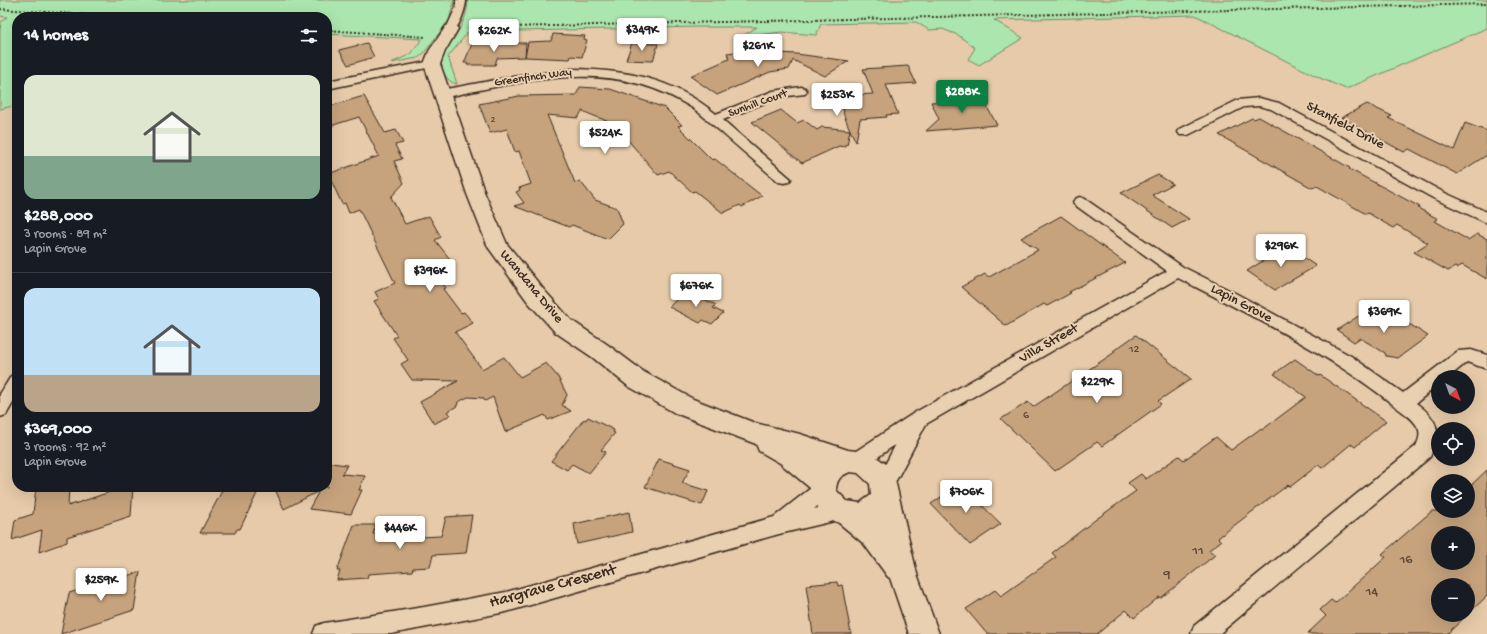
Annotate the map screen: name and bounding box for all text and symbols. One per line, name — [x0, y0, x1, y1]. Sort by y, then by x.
pin: $349K — [614, 18, 670, 52]
pin: $262K — [466, 19, 522, 53]
text: $349K — [626, 23, 658, 38]
text: $262K — [478, 24, 510, 39]
icon: filters — [298, 25, 320, 47]
text: 14 homes — [24, 26, 88, 46]
pin: $261K — [730, 34, 786, 68]
text: $261K — [742, 39, 774, 54]
street label: Greenfinch Way — [493, 66, 573, 90]
pin: $288K — [934, 80, 990, 114]
pin: $253K — [809, 83, 865, 117]
text: $288K — [945, 85, 979, 100]
street label: Sunhill Court — [727, 87, 790, 121]
text: $253K — [821, 88, 853, 103]
street label: Stanfield Drive — [1303, 98, 1388, 154]
icon: home — [136, 101, 208, 173]
house number: 2 — [491, 114, 496, 126]
pin: $524K — [577, 121, 633, 155]
text: $524K — [589, 126, 621, 141]
text: $288,000 — [24, 207, 93, 227]
text: 3 rooms · 89 m² — [24, 227, 107, 242]
pin: $296K — [1253, 234, 1309, 268]
text: $296K — [1265, 239, 1297, 254]
text: Lapin Grove — [24, 242, 86, 257]
street label: Wandana Drive — [495, 247, 567, 328]
pin: $396K — [402, 259, 458, 293]
text: $396K — [414, 264, 446, 279]
pin: $676K — [668, 274, 724, 308]
text: $676K — [680, 279, 712, 294]
street label: Lapin Grove — [1207, 281, 1275, 328]
pin: $369K — [1356, 300, 1412, 334]
text: $369K — [1368, 305, 1400, 320]
icon: home — [136, 314, 208, 386]
street label: Villa Street — [1016, 320, 1083, 368]
house number: 12 — [1128, 343, 1139, 357]
pin: $229K — [1069, 370, 1125, 404]
north arrow — [1431, 370, 1475, 414]
map controls — [1431, 370, 1475, 622]
text: $229K — [1081, 375, 1113, 390]
house number: 6 — [1023, 409, 1030, 423]
text: $369,000 — [24, 420, 92, 440]
button: locate — [1431, 422, 1475, 466]
text: 3 rooms · 92 m² — [24, 440, 107, 455]
text: Lapin Grove — [24, 455, 86, 470]
button: layers — [1431, 474, 1475, 518]
pin: $706K — [938, 480, 994, 514]
text: $706K — [949, 485, 983, 500]
pin: $446K — [372, 516, 428, 550]
text: $446K — [384, 521, 416, 536]
button: + — [1431, 526, 1475, 570]
house number: 11 — [1191, 543, 1204, 560]
house number: 16 — [1399, 552, 1413, 569]
street label: Hargrave Crescent — [487, 560, 621, 614]
house number: 9 — [1162, 567, 1171, 584]
pin: $259K — [73, 568, 129, 602]
text: $259K — [85, 573, 117, 588]
button: − — [1431, 578, 1475, 622]
house number: 14 — [1365, 584, 1379, 601]

